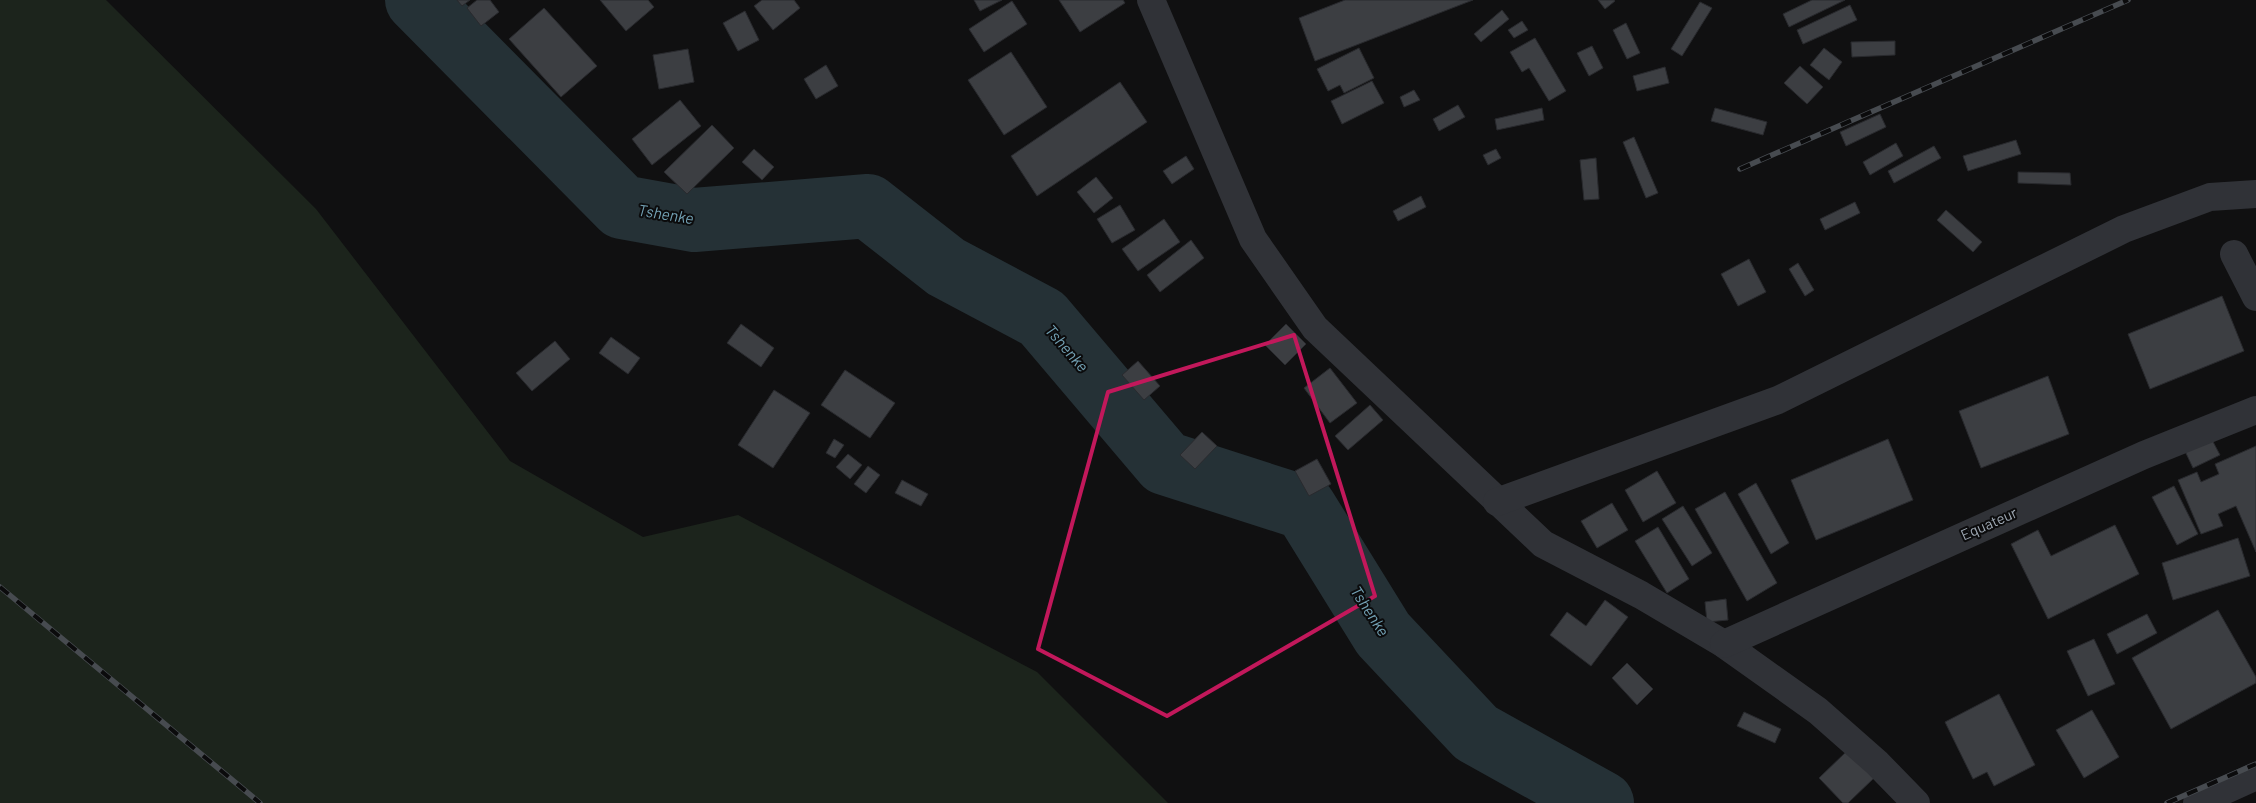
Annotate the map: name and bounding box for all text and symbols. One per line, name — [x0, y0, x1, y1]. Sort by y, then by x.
water label: Tshenke — [637, 200, 695, 227]
water label: Tshenke — [1042, 320, 1093, 375]
street label: Equateur — [1958, 502, 2020, 543]
water label: Tshenke — [1347, 582, 1394, 639]

